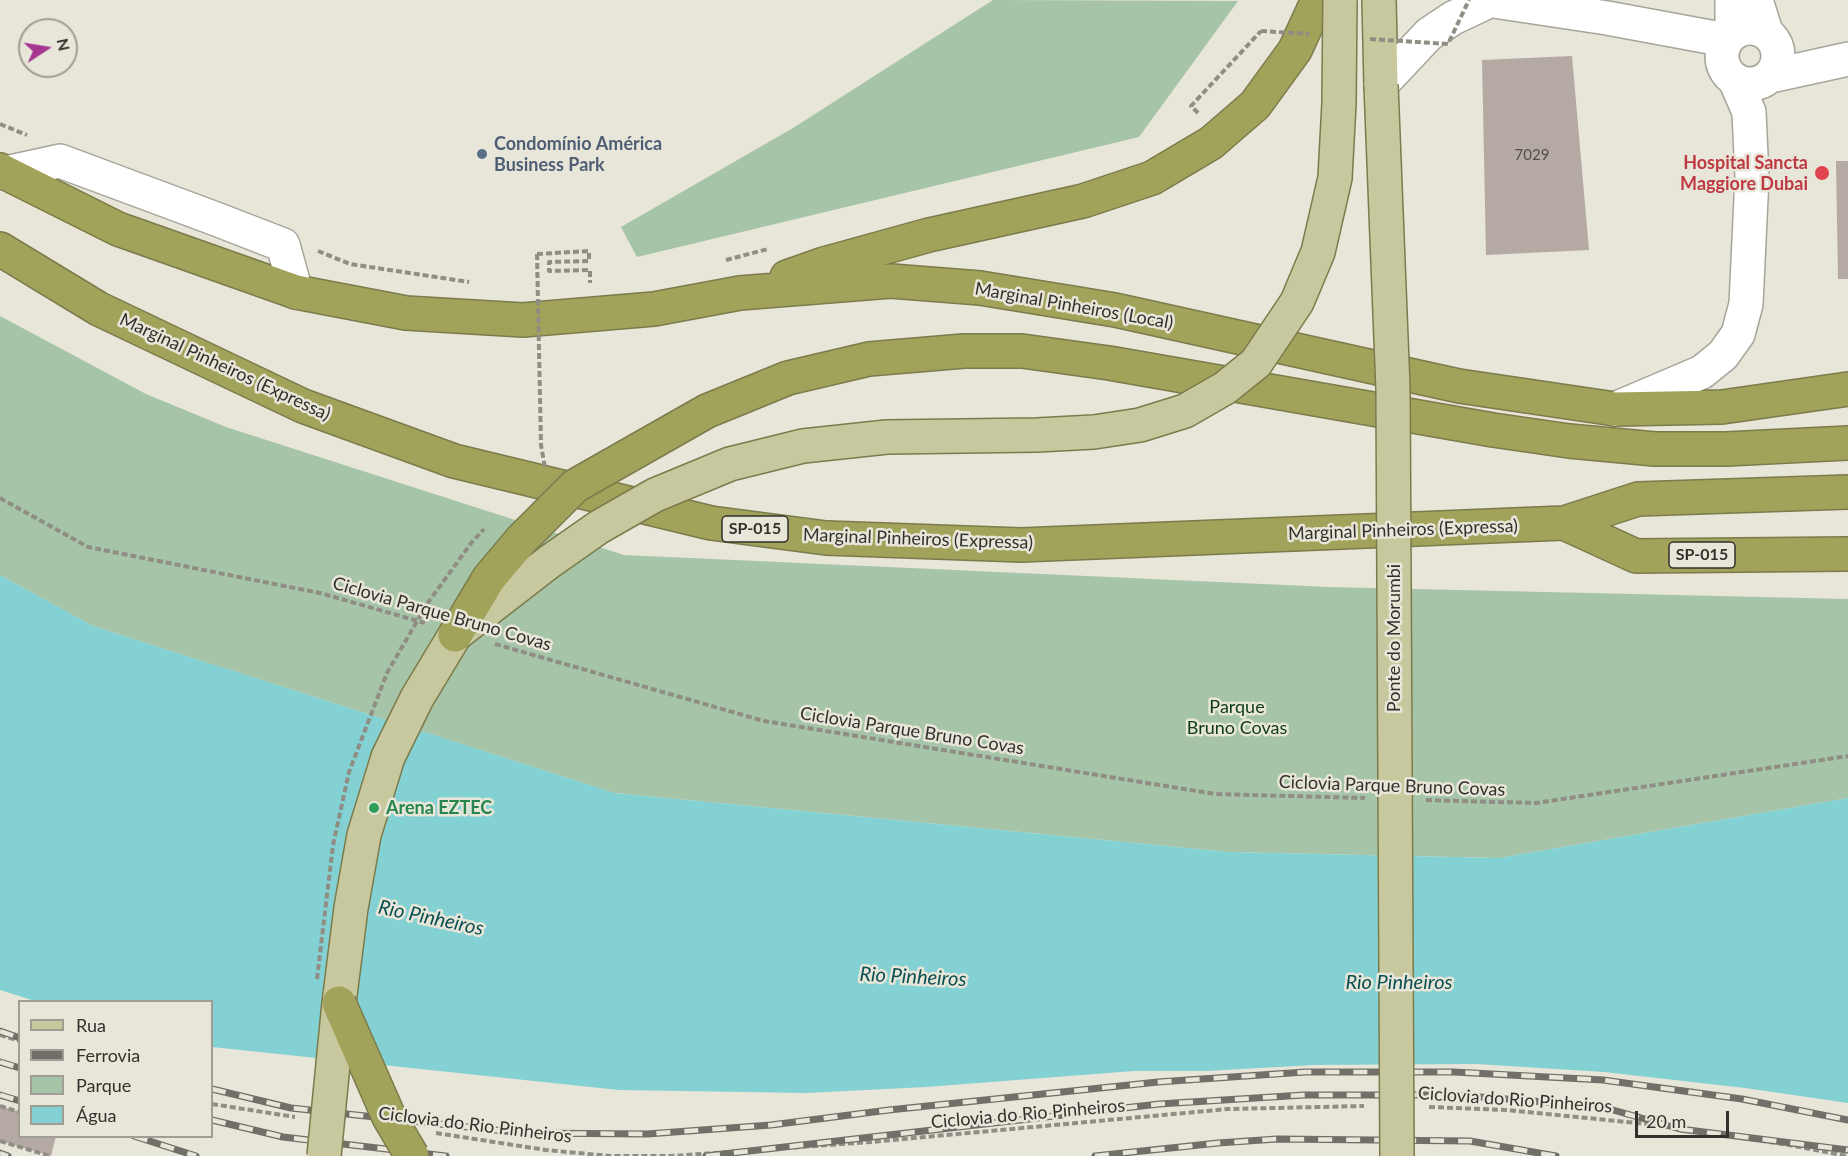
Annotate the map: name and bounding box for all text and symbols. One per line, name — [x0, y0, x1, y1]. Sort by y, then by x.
north arrow — [18, 18, 78, 78]
text: N — [54, 37, 75, 53]
place label: Condomínio América Business Park — [494, 133, 662, 176]
house number: 7029 — [1515, 146, 1549, 164]
marker: Condomínio América Business Park — [475, 147, 489, 161]
place label: Hospital Sancta Maggiore Dubai — [1680, 152, 1808, 195]
marker: Hospital Sancta Maggiore Dubai — [1813, 164, 1831, 182]
street label: Marginal Pinheiros (Local) — [973, 278, 1175, 334]
street label: Marginal Pinheiros (Expressa) — [116, 309, 334, 425]
street label: Marginal Pinheiros (Expressa) — [1288, 515, 1518, 545]
road number: SP-015 — [722, 516, 788, 542]
street label: Marginal Pinheiros (Expressa) — [803, 524, 1033, 554]
road number: SP-015 — [1669, 542, 1735, 568]
street label: Ponte do Morumbi — [1383, 564, 1405, 712]
street label: Ciclovia Parque Bruno Covas — [330, 572, 554, 656]
park label: Parque Bruno Covas — [1187, 696, 1287, 738]
street label: Ciclovia Parque Bruno Covas — [798, 703, 1026, 759]
street label: Ciclovia Parque Bruno Covas — [1278, 771, 1506, 801]
place label: Arena EZTEC — [386, 797, 492, 819]
marker: Arena EZTEC — [367, 801, 381, 815]
water label: Rio Pinheiros — [376, 895, 486, 941]
water label: Rio Pinheiros — [859, 962, 967, 992]
water label: Rio Pinheiros — [1345, 971, 1453, 995]
legend — [18, 1000, 213, 1138]
text: Rua — [76, 1014, 106, 1036]
text: Ferrovia — [76, 1044, 140, 1066]
text: Parque — [76, 1074, 131, 1096]
street label: Ciclovia do Rio Pinheiros — [1417, 1082, 1613, 1118]
street label: Ciclovia do Rio Pinheiros — [930, 1095, 1126, 1133]
scale bar — [1638, 1099, 1732, 1137]
street label: Ciclovia do Rio Pinheiros — [377, 1102, 573, 1148]
text: Água — [76, 1104, 117, 1126]
text: 20 m — [1646, 1110, 1686, 1132]

